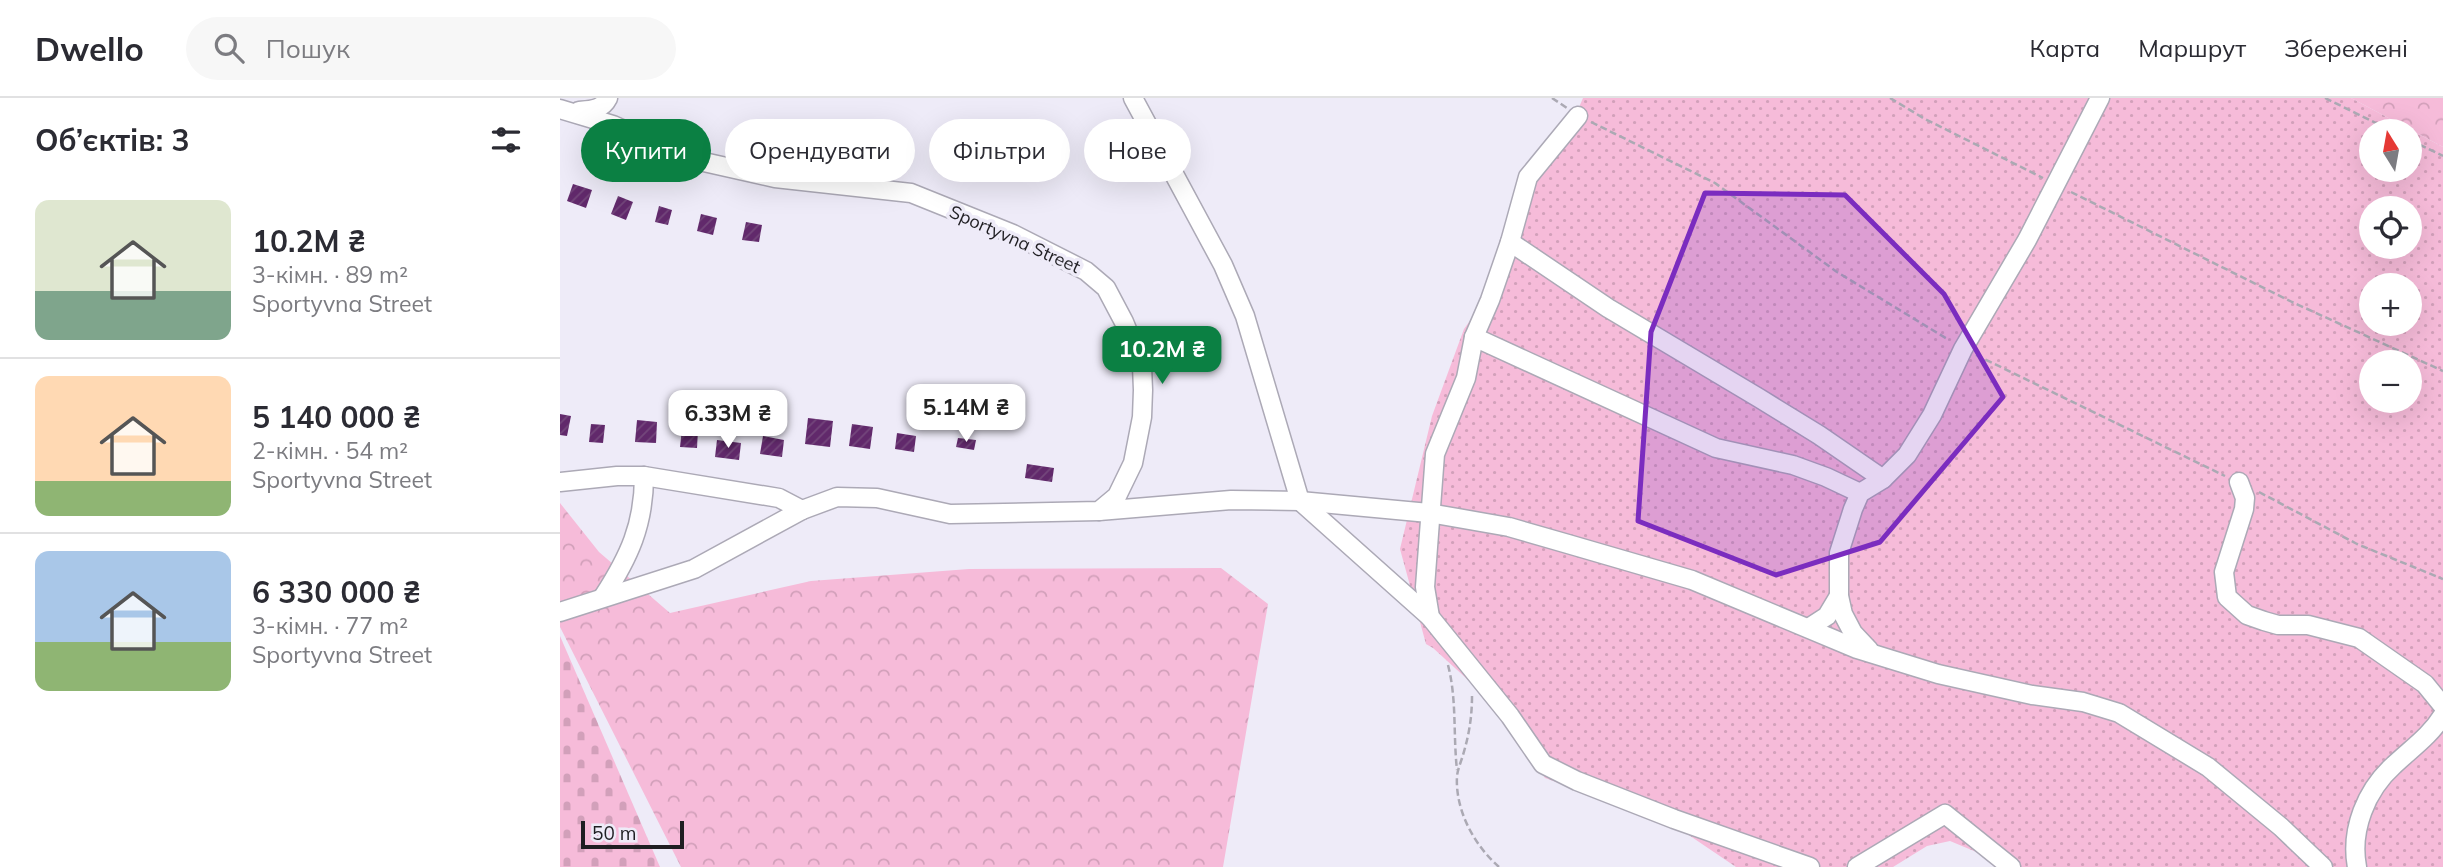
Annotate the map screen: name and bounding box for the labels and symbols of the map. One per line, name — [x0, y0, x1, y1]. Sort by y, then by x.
north arrow — [2359, 119, 2422, 182]
street label: Sportyvna Street — [946, 200, 1084, 278]
pin: 10.2M ₴ — [1097, 327, 1227, 386]
pin: 5.14M ₴ — [901, 384, 1031, 444]
pin: 6.33M ₴ — [663, 390, 793, 450]
scale bar — [581, 818, 684, 850]

